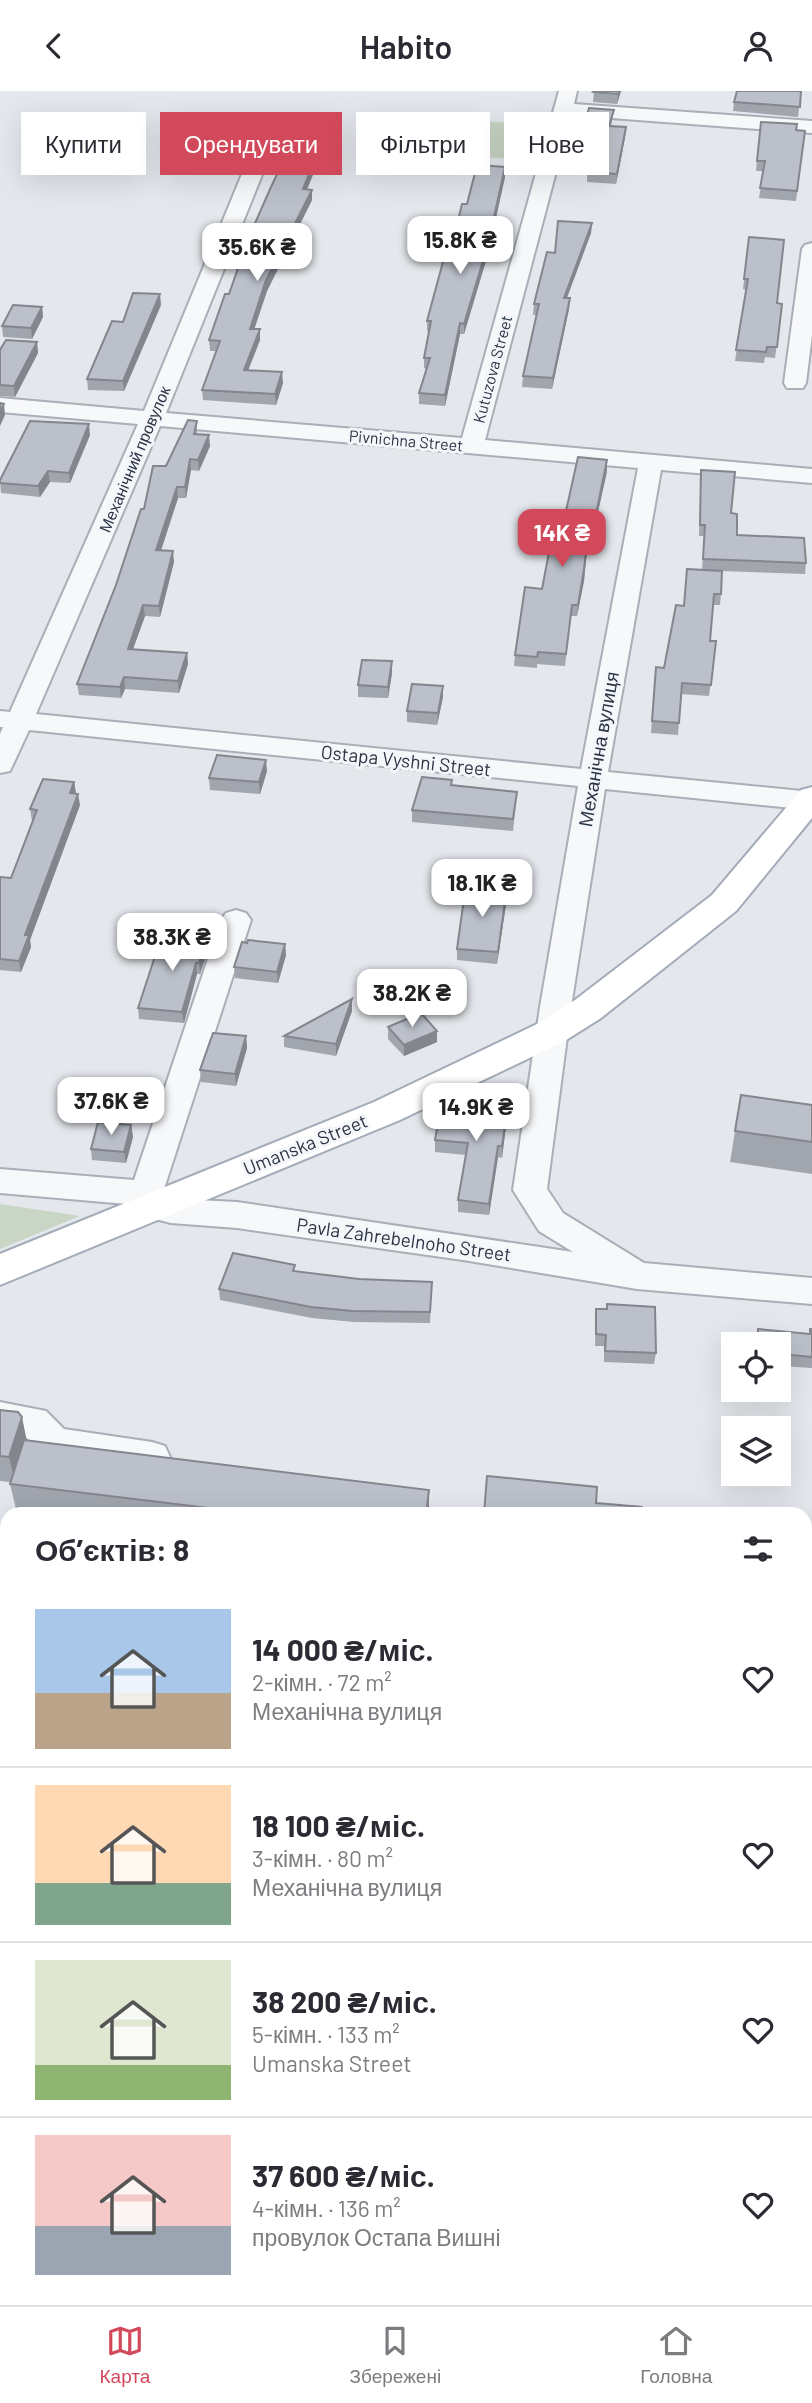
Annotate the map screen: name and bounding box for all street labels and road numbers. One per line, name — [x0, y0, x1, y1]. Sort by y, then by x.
street label: Kutuzova Street — [468, 313, 516, 425]
street label: Механічний провулок — [95, 382, 174, 535]
street label: Pivnichna Street — [348, 426, 464, 454]
street label: Механічна вулиця — [573, 670, 623, 828]
street label: Ostapa Vyshni Street — [320, 740, 492, 780]
street label: Umanska Street — [240, 1109, 370, 1179]
street label: Pavla Zahrebelnoho Street — [295, 1213, 513, 1265]

